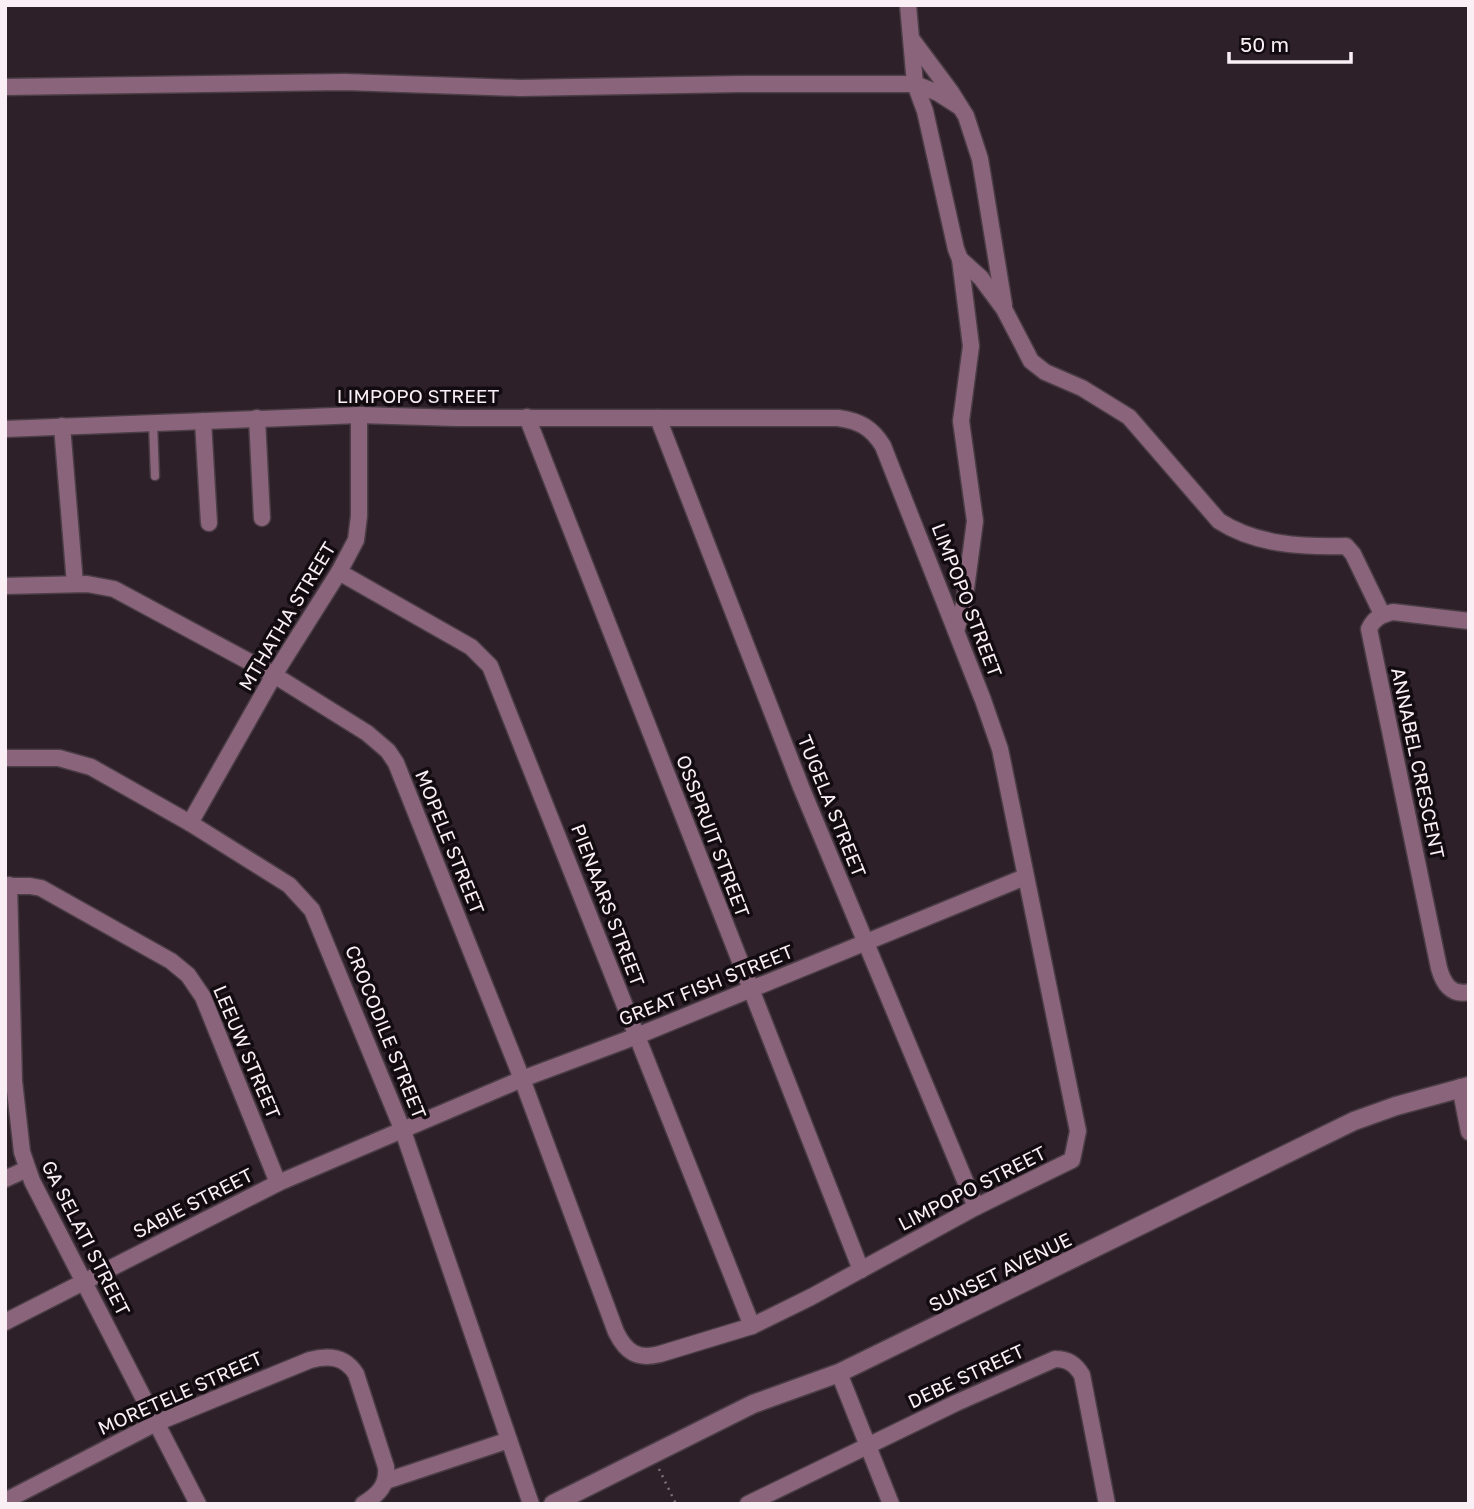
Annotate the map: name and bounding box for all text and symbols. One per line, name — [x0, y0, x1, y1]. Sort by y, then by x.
scale bar — [1229, 21, 1352, 65]
text: 50 m — [1240, 31, 1289, 57]
street label: LIMPOPO STREET — [337, 384, 500, 407]
street label: LIMPOPO STREET — [928, 520, 1007, 680]
street label: MTHATHA STREET — [233, 537, 340, 694]
street label: ANNABEL CRESCENT — [1387, 665, 1450, 861]
street label: TUGELA STREET — [793, 731, 872, 880]
street label: OSSPRUIT STREET — [672, 752, 755, 920]
street label: MOPELE STREET — [411, 766, 490, 917]
street label: PIENAARS STREET — [567, 820, 650, 989]
street label: GREAT FISH STREET — [615, 939, 797, 1030]
street label: CROCODILE STREET — [341, 942, 432, 1122]
street label: LEEUW STREET — [209, 982, 286, 1122]
street label: LIMPOPO STREET — [894, 1140, 1050, 1235]
street label: GA SELATI STREET — [37, 1156, 136, 1319]
street label: SABIE STREET — [129, 1162, 257, 1243]
street label: SUNSET AVENUE — [925, 1227, 1075, 1316]
street label: DEBE STREET — [904, 1338, 1028, 1413]
street label: MORETELE STREET — [94, 1346, 266, 1439]

